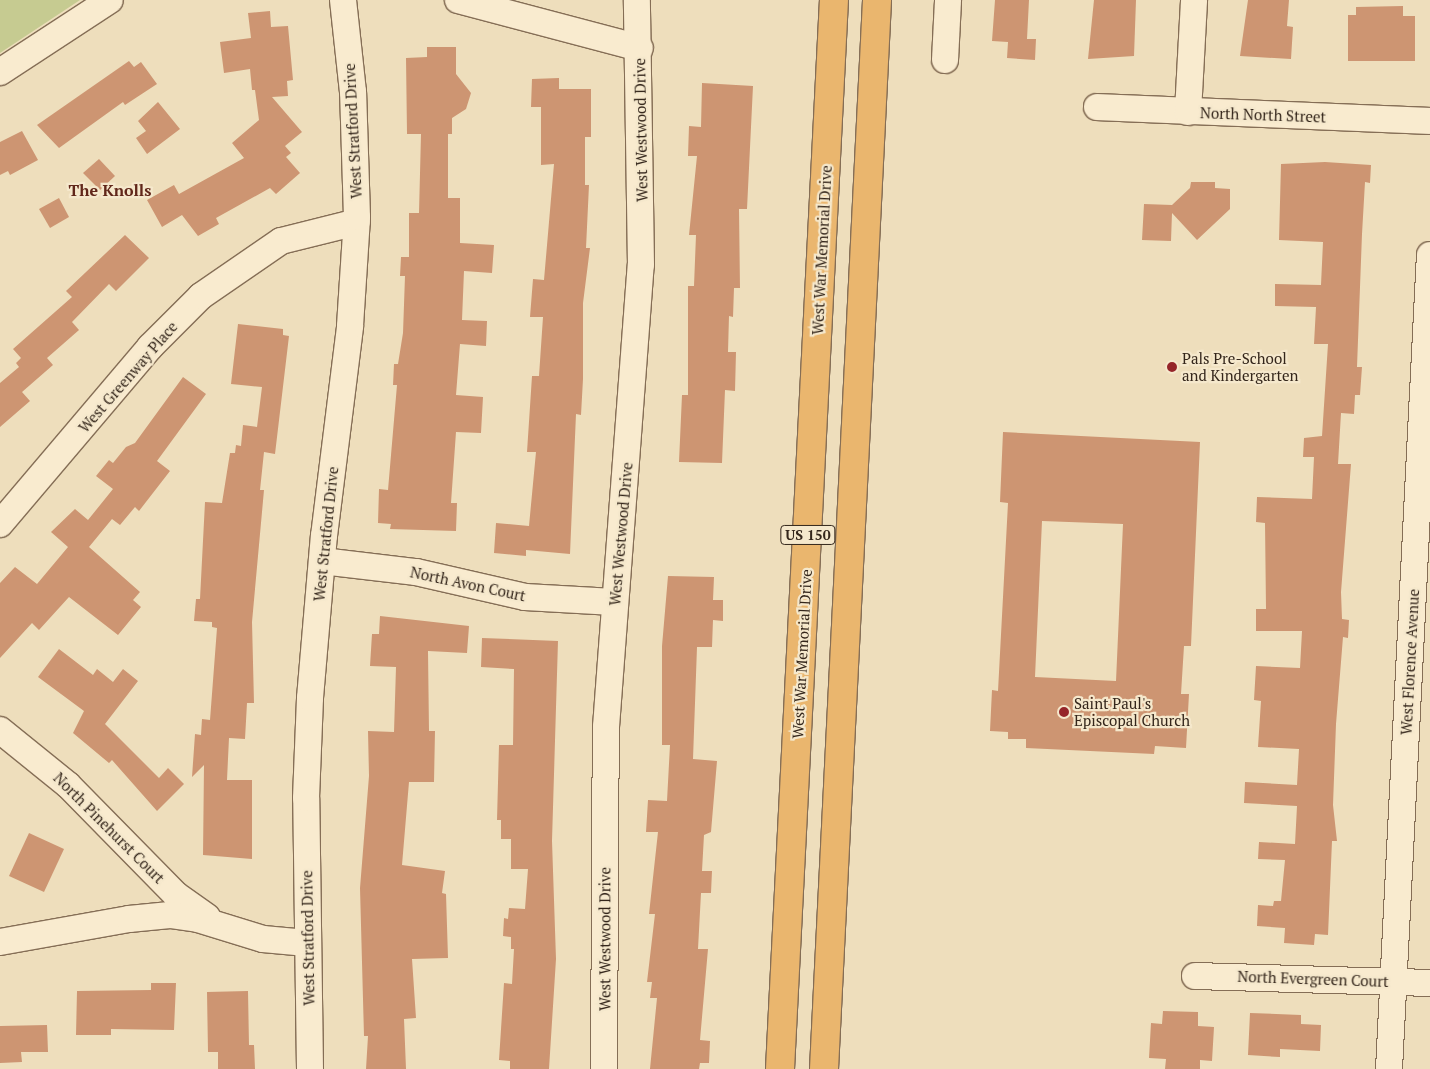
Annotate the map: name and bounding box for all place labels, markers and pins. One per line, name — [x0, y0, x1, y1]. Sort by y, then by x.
place label: Pals Pre-School and Kindergarten — [1182, 349, 1298, 384]
marker: Pals Pre-School and Kindergarten — [1166, 361, 1178, 373]
place label: Saint Paul's Episcopal Church — [1074, 694, 1190, 729]
marker: Saint Paul's Episcopal Church — [1058, 706, 1070, 718]

